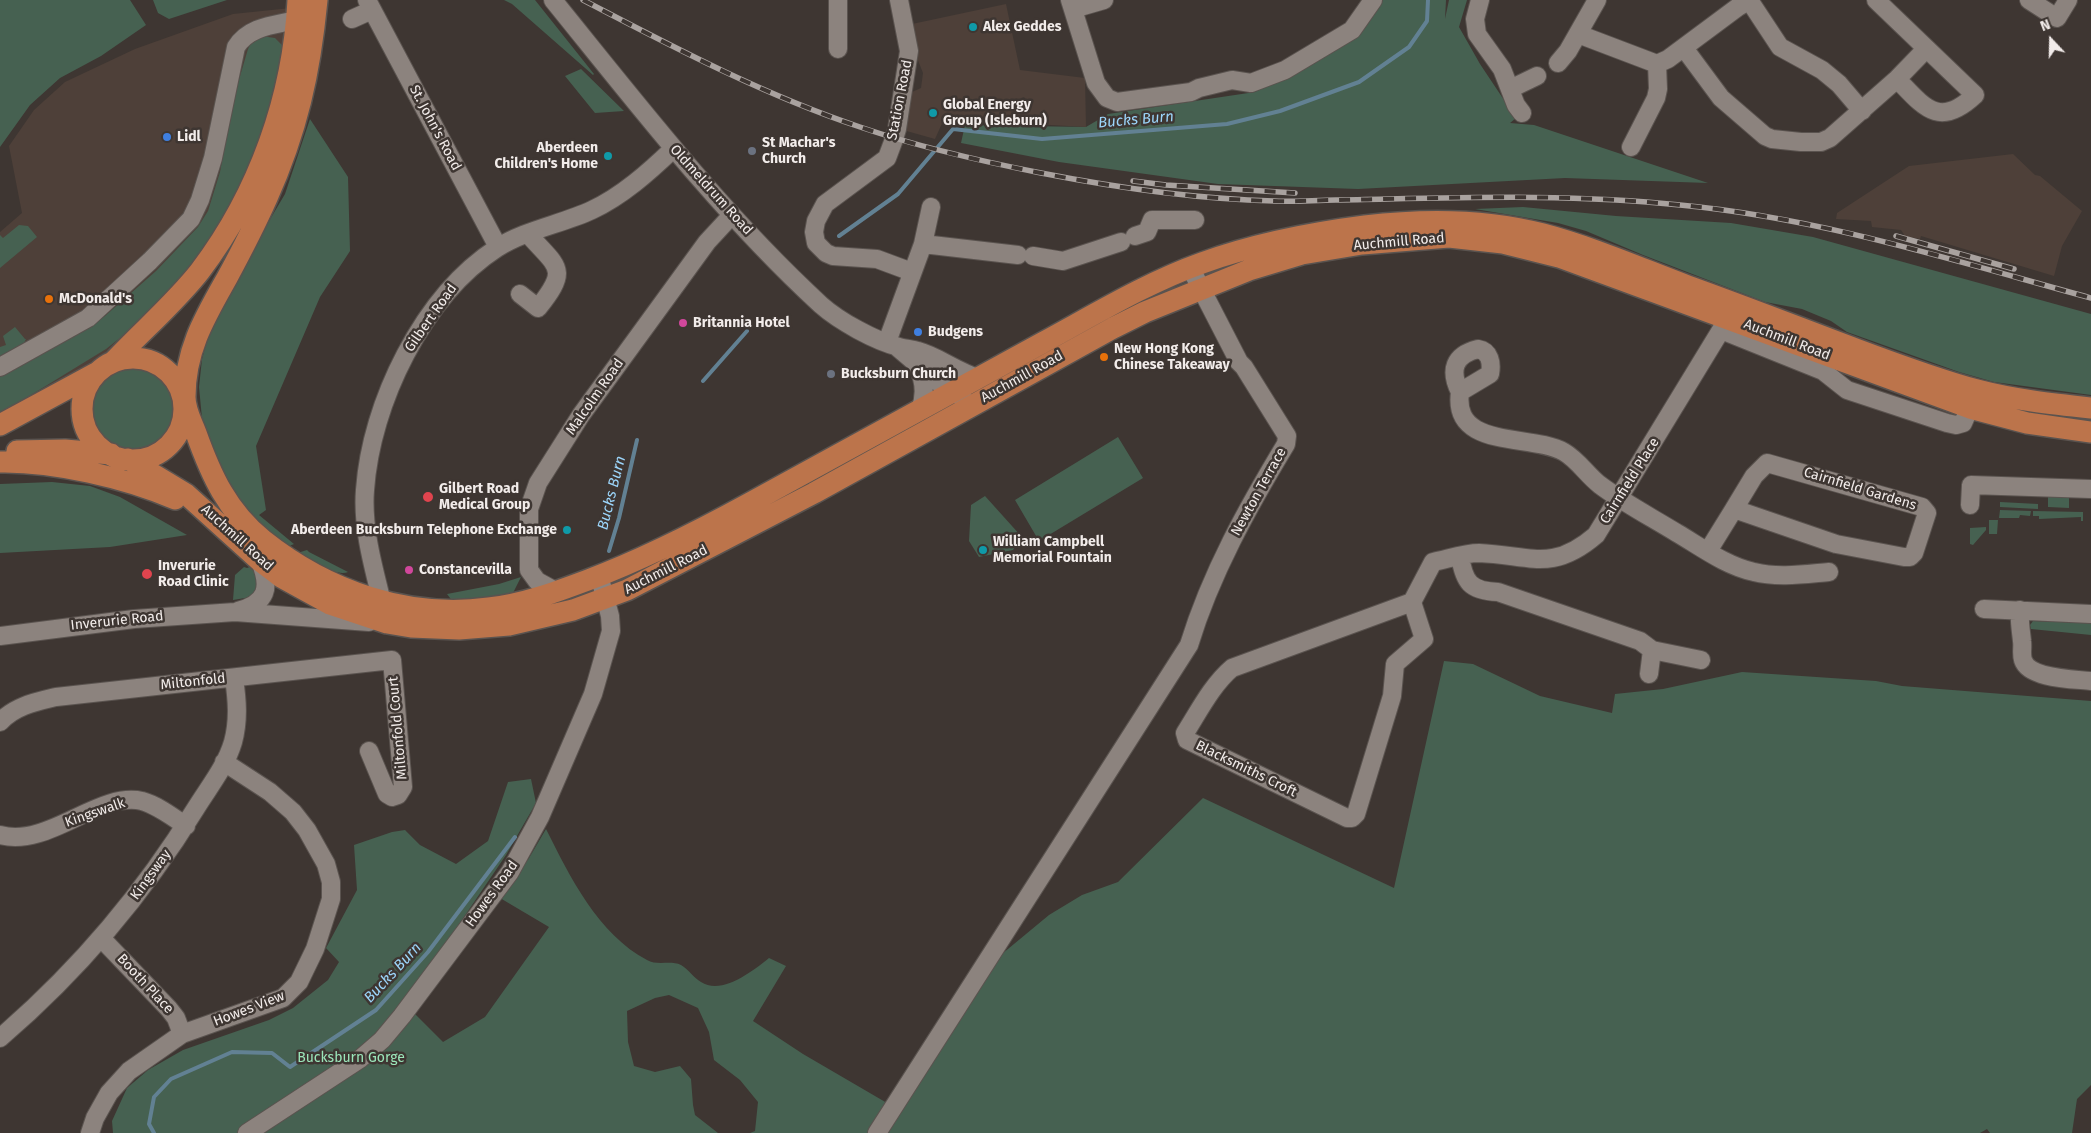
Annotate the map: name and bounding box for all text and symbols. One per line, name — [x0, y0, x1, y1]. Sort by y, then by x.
north arrow — [2026, 15, 2076, 65]
text: N — [2038, 16, 2053, 35]
place label: Alex Geddes — [983, 19, 1061, 35]
marker: Alex Geddes — [967, 21, 979, 33]
street label: Station Road — [884, 58, 916, 142]
street label: St. John's Road — [406, 83, 464, 173]
place label: Global Energy Group (Isleburn) — [943, 97, 1047, 130]
marker: Global Energy Group (Isleburn) — [927, 107, 939, 119]
water label: Bucks Burn — [1097, 108, 1175, 132]
place label: Lidl — [177, 129, 201, 145]
marker: Lidl — [161, 131, 173, 143]
place label: St Machar's Church — [762, 135, 836, 168]
place label: Aberdeen Children's Home — [494, 140, 598, 172]
street label: Oldmeldrum Road — [666, 141, 756, 239]
marker: St Machar's Church — [746, 145, 758, 157]
marker: Aberdeen Children's Home — [602, 150, 614, 162]
street label: Auchmill Road — [1353, 230, 1445, 254]
street label: Gilbert Road — [401, 281, 461, 355]
place label: McDonald's — [59, 291, 132, 307]
marker: McDonald's — [43, 293, 55, 305]
place label: Britannia Hotel — [693, 315, 790, 331]
street label: Auchmill Road — [1741, 316, 1833, 364]
marker: Britannia Hotel — [677, 317, 689, 329]
place label: Budgens — [928, 324, 983, 340]
marker: Budgens — [912, 326, 924, 338]
place label: New Hong Kong Chinese Takeaway — [1114, 341, 1230, 374]
street label: Auchmill Road — [978, 348, 1066, 406]
marker: New Hong Kong Chinese Takeaway — [1098, 351, 1110, 363]
street label: Malcolm Road — [563, 356, 627, 438]
place label: Bucksburn Church — [841, 366, 956, 382]
marker: Bucksburn Church — [825, 368, 837, 380]
street label: Cairnfield Place — [1597, 435, 1663, 527]
street label: Newton Terrace — [1228, 445, 1290, 539]
water label: Bucks Burn — [594, 454, 630, 532]
street label: Cairnfield Gardens — [1802, 464, 1918, 514]
place label: Gilbert Road Medical Group — [439, 481, 530, 514]
marker: Gilbert Road Medical Group — [421, 490, 435, 504]
street label: Auchmill Road — [197, 501, 277, 575]
place label: Aberdeen Bucksburn Telephone Exchange — [291, 522, 557, 538]
marker: Aberdeen Bucksburn Telephone Exchange — [561, 524, 573, 536]
place label: William Campbell Memorial Fountain — [993, 534, 1112, 566]
street label: Auchmill Road — [622, 542, 710, 598]
marker: William Campbell Memorial Fountain — [977, 544, 989, 556]
place label: Inverurie Road Clinic — [158, 558, 229, 590]
place label: Constancevilla — [419, 562, 512, 578]
marker: Constancevilla — [403, 564, 415, 576]
marker: Inverurie Road Clinic — [140, 567, 154, 581]
street label: Inverurie Road — [70, 608, 164, 634]
street label: Miltonfold — [160, 670, 226, 694]
street label: Miltonfold Court — [385, 676, 411, 780]
street label: Blacksmiths Croft — [1193, 737, 1299, 801]
street label: Kingswalk — [63, 795, 127, 831]
street label: Kingsway — [127, 847, 175, 903]
street label: Howes Road — [462, 858, 522, 930]
water label: Bucks Burn — [361, 939, 425, 1007]
street label: Booth Place — [113, 951, 177, 1017]
street label: Howes View — [211, 988, 287, 1030]
park label: Bucksburn Gorge — [297, 1050, 405, 1066]

